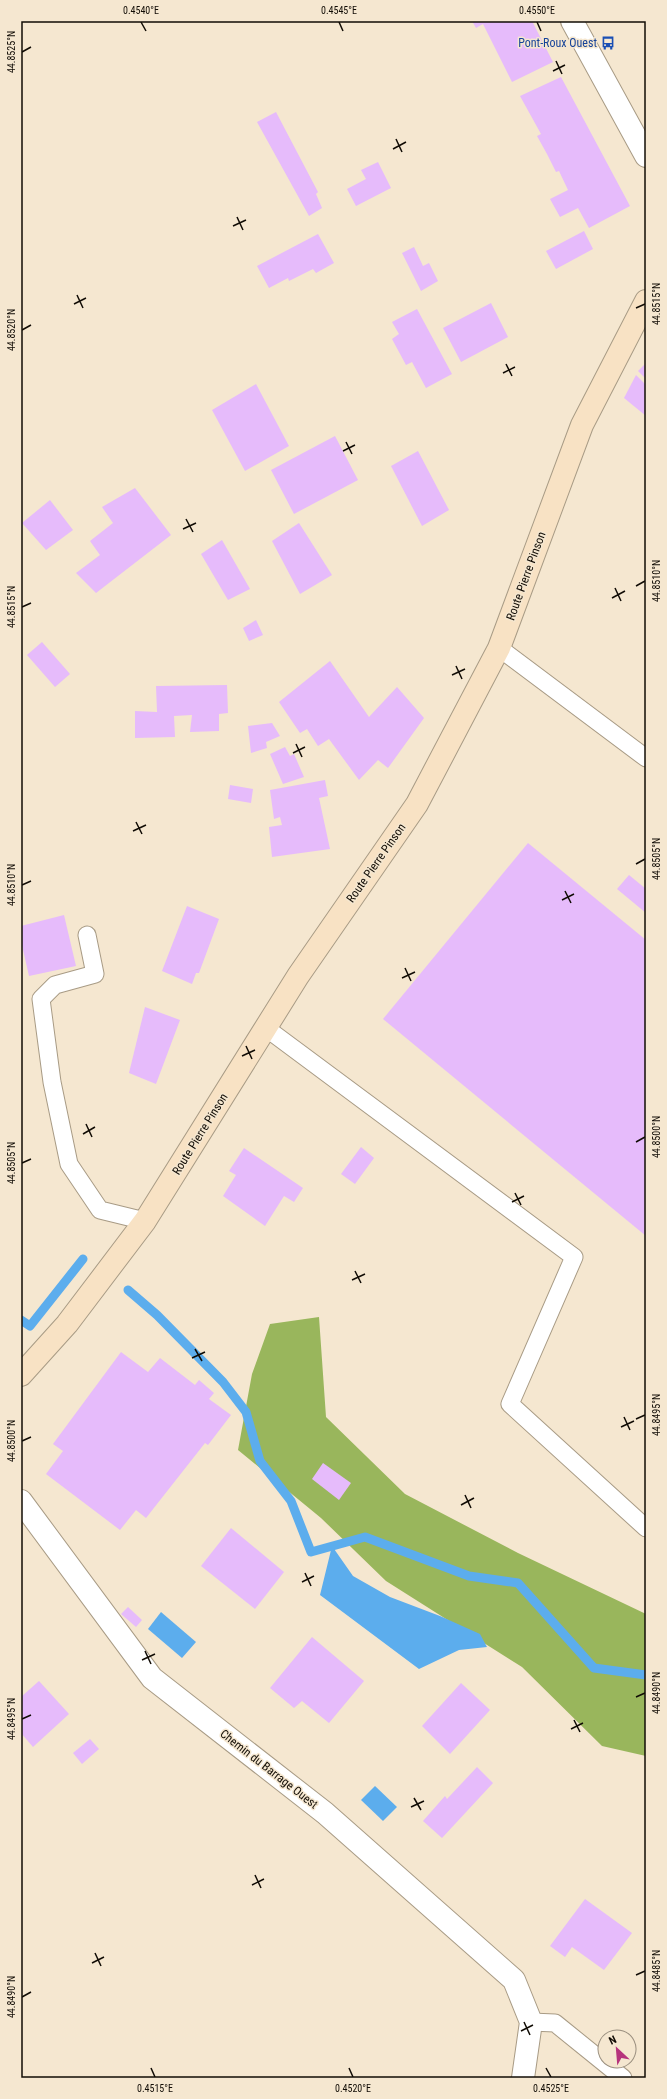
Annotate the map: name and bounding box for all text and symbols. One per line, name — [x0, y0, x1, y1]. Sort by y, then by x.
text: 0.4540°E — [123, 5, 159, 16]
text: 0.4545°E — [321, 5, 357, 16]
text: 0.4550°E — [519, 5, 555, 16]
text: 44.8525°N — [6, 31, 17, 73]
bus stop icon: Pont-Roux Ouest — [600, 35, 616, 51]
place label: Pont-Roux Ouest — [518, 36, 597, 50]
text: 44.8515°N — [651, 283, 662, 325]
text: 44.8520°N — [6, 309, 17, 351]
street label: Route Pierre Pinson — [503, 530, 549, 622]
text: 44.8510°N — [651, 560, 662, 602]
text: 44.8515°N — [6, 586, 17, 628]
street label: Route Pierre Pinson — [344, 821, 409, 905]
text: 44.8505°N — [651, 838, 662, 880]
text: 44.8510°N — [6, 864, 17, 906]
street label: Route Pierre Pinson — [169, 1091, 231, 1177]
text: 44.8500°N — [651, 1116, 662, 1158]
text: 44.8505°N — [6, 1142, 17, 1184]
text: 44.8495°N — [651, 1394, 662, 1436]
text: 44.8500°N — [6, 1420, 17, 1462]
text: 44.8490°N — [651, 1672, 662, 1714]
text: 44.8495°N — [6, 1698, 17, 1740]
street label: Chemin du Barrage Ouest — [217, 1726, 321, 1812]
text: 44.8485°N — [651, 1950, 662, 1992]
text: 44.8490°N — [6, 1976, 17, 2018]
north arrow — [597, 2029, 637, 2069]
text: N — [607, 2033, 619, 2048]
text: 0.4515°E — [137, 2083, 173, 2094]
text: 0.4520°E — [335, 2083, 371, 2094]
text: 0.4525°E — [533, 2083, 569, 2094]

